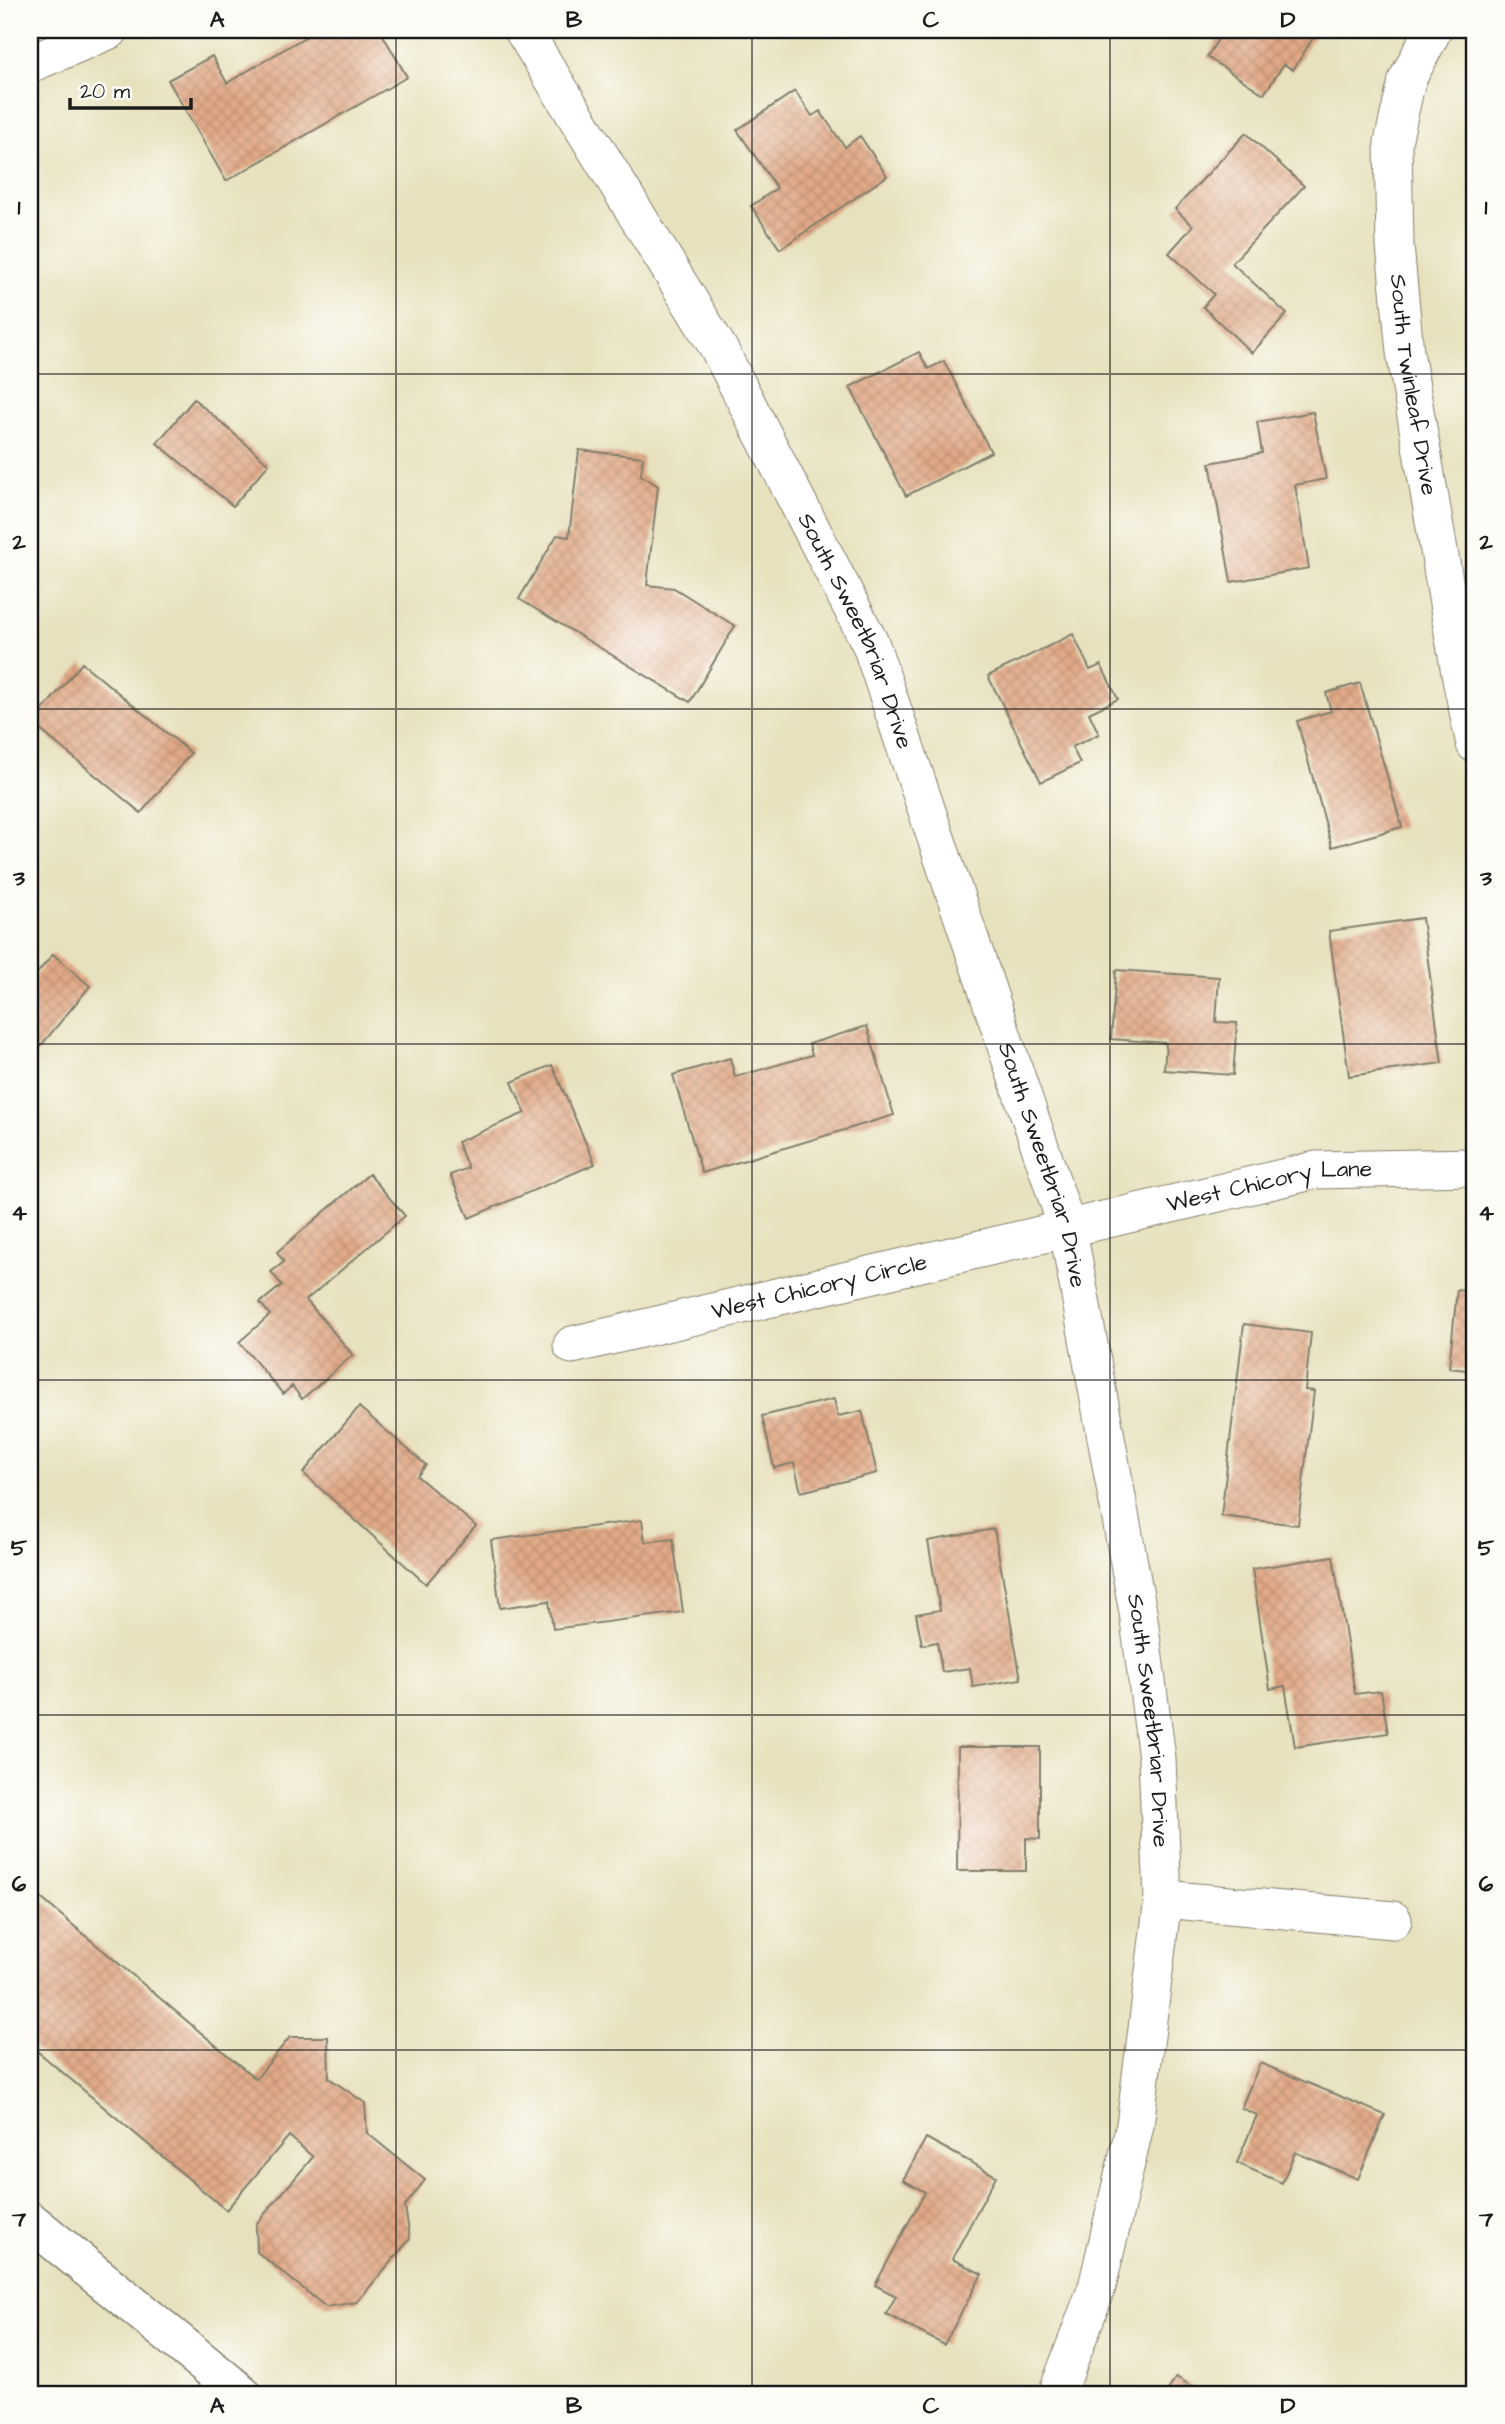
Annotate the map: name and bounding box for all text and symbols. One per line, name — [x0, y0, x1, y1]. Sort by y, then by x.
text: A — [210, 4, 225, 36]
text: B — [566, 4, 583, 36]
text: C — [923, 4, 940, 36]
text: D — [1281, 4, 1296, 36]
scale bar — [70, 66, 191, 110]
text: 20 m — [80, 77, 131, 106]
text: 1 — [18, 191, 21, 223]
text: 1 — [1485, 191, 1488, 223]
street label: South Twinleaf Drive — [1382, 273, 1445, 498]
street label: South Sweetbriar Drive — [790, 507, 921, 753]
text: 2 — [11, 526, 26, 558]
text: 2 — [1478, 526, 1493, 558]
text: 3 — [12, 862, 25, 894]
text: 3 — [1479, 862, 1492, 894]
street label: South Sweetbriar Drive — [990, 1038, 1094, 1290]
street label: West Chicory Lane — [1164, 1153, 1372, 1221]
text: 4 — [11, 1197, 27, 1229]
text: 4 — [1478, 1197, 1494, 1229]
street label: West Chicory Circle — [708, 1246, 930, 1328]
text: 5 — [11, 1532, 28, 1564]
text: 5 — [1478, 1532, 1495, 1564]
street label: South Sweetbriar Drive — [1119, 1591, 1177, 1848]
text: 6 — [12, 1868, 27, 1900]
text: 6 — [1479, 1868, 1494, 1900]
text: 7 — [11, 2203, 27, 2235]
text: 7 — [1478, 2203, 1494, 2235]
text: A — [210, 2390, 225, 2422]
text: B — [566, 2390, 583, 2422]
text: C — [923, 2390, 940, 2422]
text: D — [1281, 2390, 1296, 2422]

